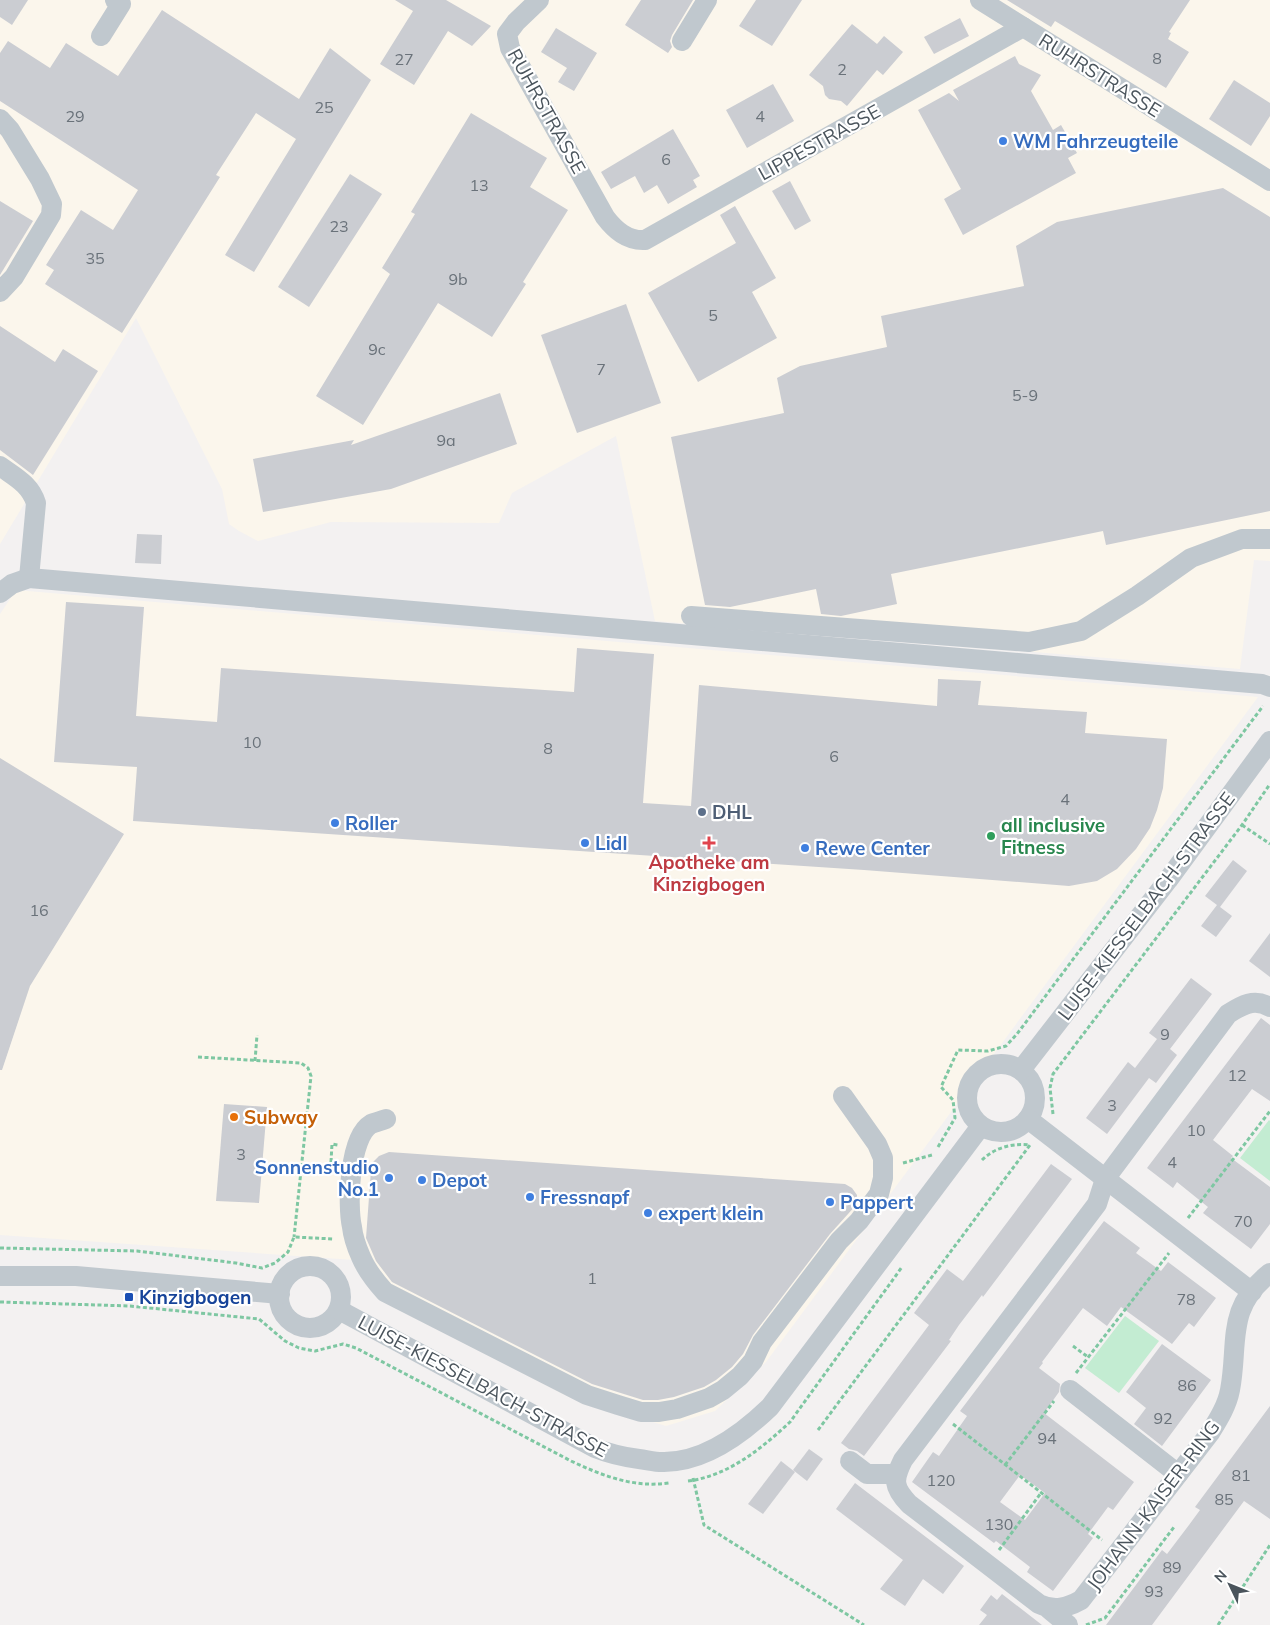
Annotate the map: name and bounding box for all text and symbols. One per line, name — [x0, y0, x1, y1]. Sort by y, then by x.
street label: RUHRSTRASSE — [1035, 28, 1165, 122]
street label: RUHRSTRASSE — [503, 44, 591, 178]
house number: 8 — [1152, 48, 1162, 68]
house number: 27 — [394, 49, 414, 69]
house number: 2 — [837, 59, 847, 79]
house number: 25 — [314, 97, 334, 117]
street label: LIPPESTRASSE — [754, 99, 884, 185]
house number: 29 — [65, 106, 85, 126]
house number: 4 — [755, 106, 765, 126]
place label: WM Fahrzeugteile — [1013, 129, 1179, 153]
marker: WM Fahrzeugteile — [997, 135, 1009, 147]
house number: 6 — [661, 149, 671, 169]
house number: 13 — [469, 175, 489, 195]
house number: 23 — [329, 216, 349, 236]
house number: 35 — [85, 248, 105, 268]
house number: 9b — [448, 269, 468, 289]
house number: 5 — [708, 305, 718, 325]
house number: 9c — [368, 339, 386, 359]
house number: 7 — [596, 359, 606, 379]
house number: 5-9 — [1012, 385, 1038, 405]
house number: 9a — [436, 430, 456, 450]
house number: 10 — [242, 732, 262, 752]
house number: 8 — [543, 738, 553, 758]
house number: 6 — [829, 746, 839, 766]
street label: LUISE-KIESSELBACH-STRASSE — [1052, 787, 1240, 1025]
house number: 4 — [1060, 789, 1070, 809]
place label: DHL — [712, 800, 752, 824]
marker: DHL — [696, 806, 708, 818]
place label: Roller — [345, 811, 398, 835]
place label: all inclusive Fitness — [1001, 813, 1105, 859]
marker: Roller — [329, 817, 341, 829]
marker: all inclusive Fitness — [985, 830, 997, 842]
place label: Lidl — [595, 831, 627, 855]
place label: Rewe Center — [815, 836, 930, 860]
marker: Lidl — [579, 837, 591, 849]
marker: Apotheke am Kinzigbogen — [703, 837, 715, 849]
marker: Rewe Center — [799, 842, 811, 854]
place label: Apotheke am Kinzigbogen — [648, 850, 770, 896]
house number: 16 — [29, 900, 49, 920]
house number: 9 — [1160, 1024, 1170, 1044]
house number: 12 — [1227, 1065, 1247, 1085]
house number: 3 — [1107, 1095, 1117, 1115]
place label: Subway — [244, 1105, 318, 1129]
marker: Subway — [228, 1111, 240, 1123]
house number: 10 — [1186, 1120, 1206, 1140]
house number: 3 — [236, 1144, 246, 1164]
house number: 4 — [1167, 1152, 1177, 1172]
place label: Sonnenstudio No.1 — [255, 1155, 379, 1201]
place label: Depot — [432, 1168, 487, 1192]
marker: Sonnenstudio No.1 — [383, 1172, 395, 1184]
marker: Depot — [416, 1174, 428, 1186]
place label: Fressnapf — [540, 1185, 630, 1209]
place label: Pappert — [840, 1190, 913, 1214]
marker: Fressnapf — [524, 1191, 536, 1203]
marker: Pappert — [824, 1196, 836, 1208]
place label: expert klein — [658, 1201, 764, 1225]
marker: expert klein — [642, 1207, 654, 1219]
house number: 70 — [1233, 1211, 1253, 1231]
house number: 1 — [587, 1268, 597, 1288]
place label: Kinzigbogen — [139, 1285, 252, 1309]
house number: 78 — [1176, 1289, 1196, 1309]
marker: Kinzigbogen — [123, 1291, 135, 1303]
street label: LUISE-KIESSELBACH-STRASSE — [354, 1310, 612, 1462]
house number: 86 — [1177, 1375, 1197, 1395]
house number: 92 — [1153, 1408, 1173, 1428]
street label: JOHANN-KAISER-RING — [1082, 1416, 1224, 1594]
house number: 94 — [1037, 1428, 1057, 1448]
house number: 81 — [1231, 1465, 1251, 1485]
house number: 120 — [927, 1470, 955, 1490]
house number: 85 — [1214, 1489, 1234, 1509]
house number: 130 — [985, 1514, 1013, 1534]
house number: 89 — [1162, 1557, 1182, 1577]
north arrow — [1205, 1560, 1255, 1610]
house number: 93 — [1144, 1581, 1164, 1601]

